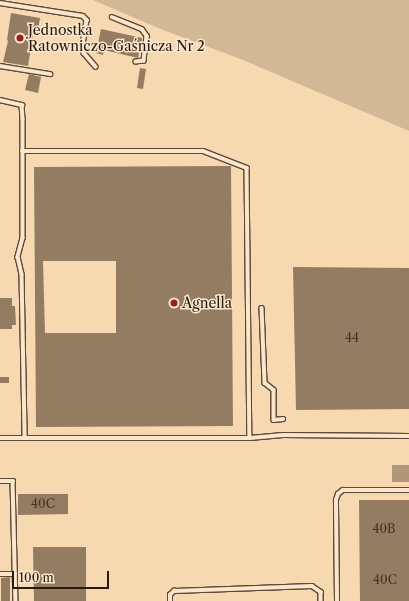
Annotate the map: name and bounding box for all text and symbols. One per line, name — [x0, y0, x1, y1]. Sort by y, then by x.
place label: Jednostka Ratowniczo-Gaśnicza Nr 2 — [28, 22, 205, 54]
marker: Jednostka Ratowniczo-Gaśnicza Nr 2 — [15, 33, 25, 43]
place label: Agnella — [182, 295, 232, 311]
marker: Agnella — [169, 298, 179, 308]
house number: 44 — [345, 331, 359, 345]
house number: 40C — [31, 497, 55, 511]
house number: 40B — [373, 522, 395, 536]
scale bar — [14, 563, 111, 589]
text: 100 m — [19, 570, 54, 585]
house number: 40C — [373, 573, 397, 587]

